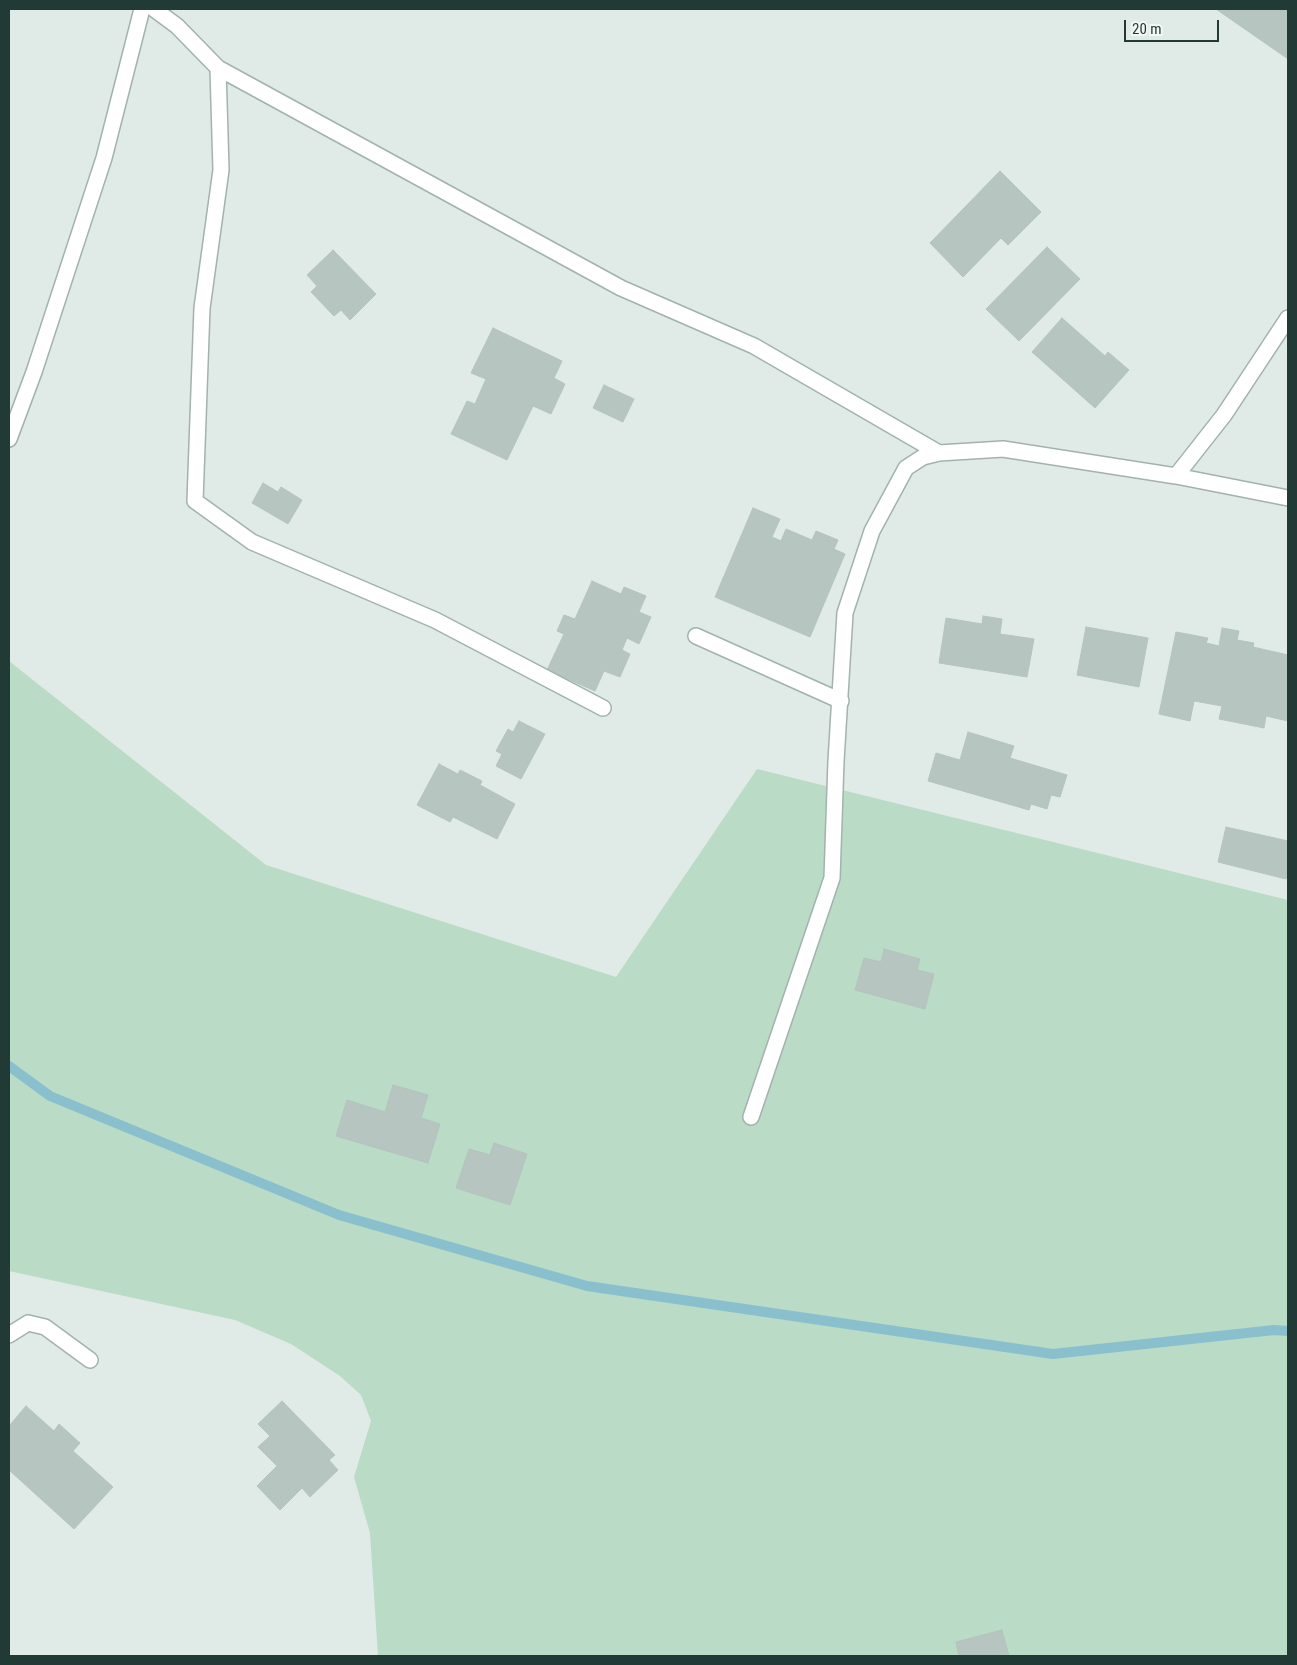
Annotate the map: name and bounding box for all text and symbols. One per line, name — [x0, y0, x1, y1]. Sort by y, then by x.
scale bar — [1127, 10, 1222, 42]
text: 20 m — [1132, 20, 1162, 38]

